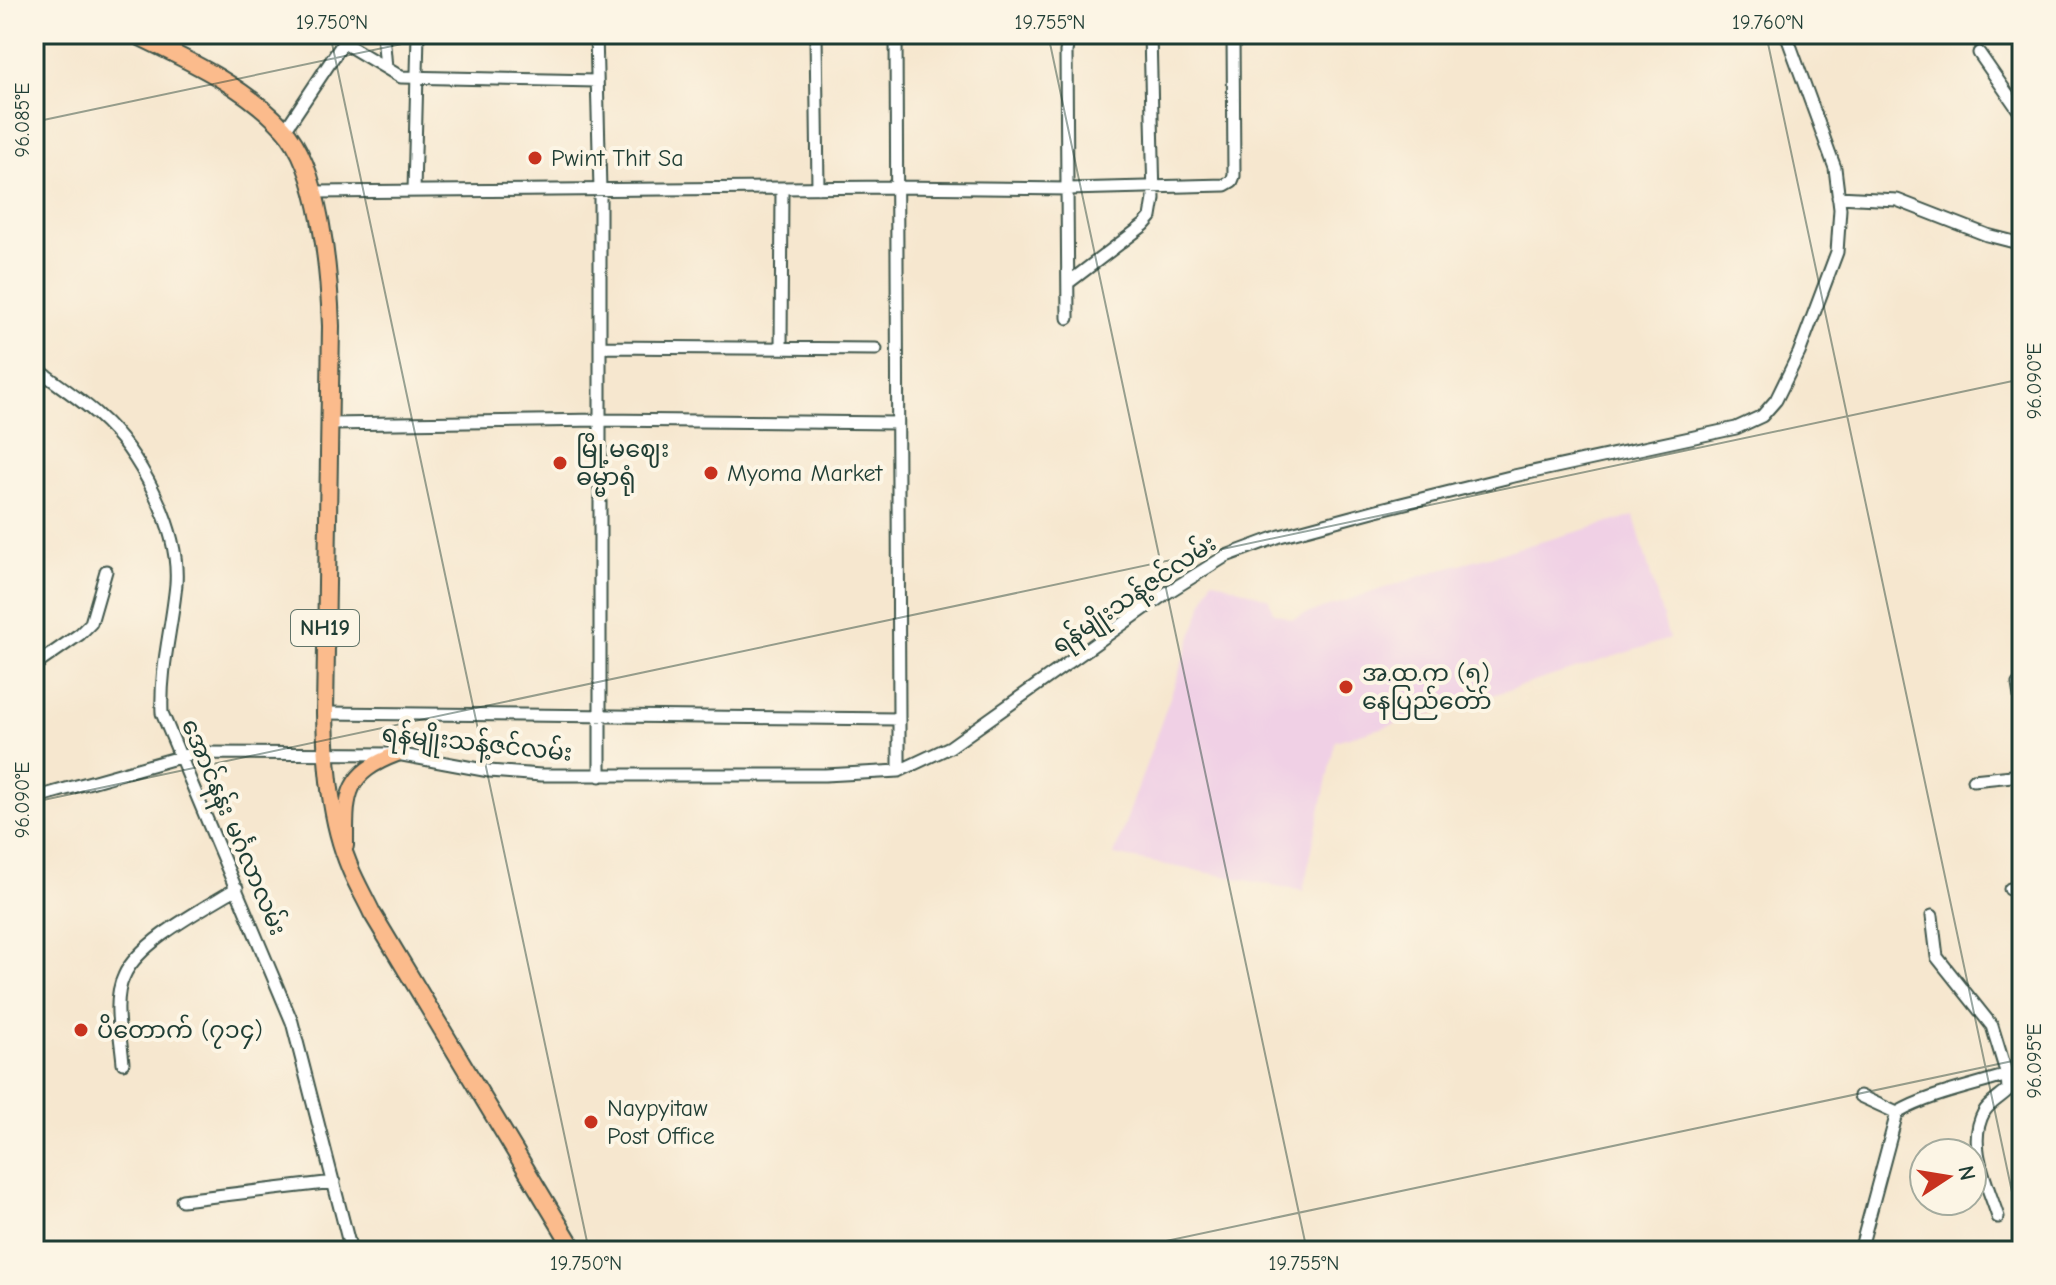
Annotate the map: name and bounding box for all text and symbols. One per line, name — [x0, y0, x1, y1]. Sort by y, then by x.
text: 19.750°N — [296, 11, 368, 34]
text: 19.755°N — [1015, 11, 1085, 34]
text: 19.760°N — [1732, 11, 1804, 34]
text: 96.085°E — [11, 83, 34, 157]
place label: Pwint Thit Sa — [551, 144, 684, 172]
marker: Pwint Thit Sa — [526, 149, 544, 167]
text: 96.090°E — [2023, 343, 2046, 419]
place label: မြို့မဈေး ဓမ္မာရုံ — [576, 433, 669, 497]
marker: မြို့မဈေး ဓမ္မာရုံ — [551, 454, 569, 472]
place label: Myoma Market — [727, 459, 884, 487]
marker: Myoma Market — [702, 464, 720, 482]
street label: ရန်မျိုးသန့်ဇင်လမ်း — [1046, 527, 1224, 663]
road number: NH19 — [291, 610, 359, 646]
place label: အ.ထ.က (၅) နေပြည်တော် — [1362, 659, 1492, 720]
marker: အ.ထ.က (၅) နေပြည်တော် — [1337, 678, 1355, 696]
street label: အောင်နန်း မင်္ဂလာလမ်း — [171, 714, 294, 941]
street label: ရန်မျိုးသန့်ဇင်လမ်း — [380, 717, 574, 772]
text: 96.090°E — [11, 762, 34, 838]
place label: ပိတောက် (၇၁၄) — [97, 1014, 263, 1049]
marker: ပိတောက် (၇၁၄) — [72, 1021, 90, 1039]
text: 96.095°E — [2023, 1023, 2046, 1099]
place label: Naypyitaw Post Office — [607, 1094, 715, 1150]
marker: Naypyitaw Post Office — [582, 1113, 600, 1131]
north arrow — [1908, 1137, 1988, 1217]
text: N — [1952, 1163, 1981, 1183]
text: 19.750°N — [550, 1252, 622, 1275]
text: 19.755°N — [1269, 1252, 1339, 1275]

